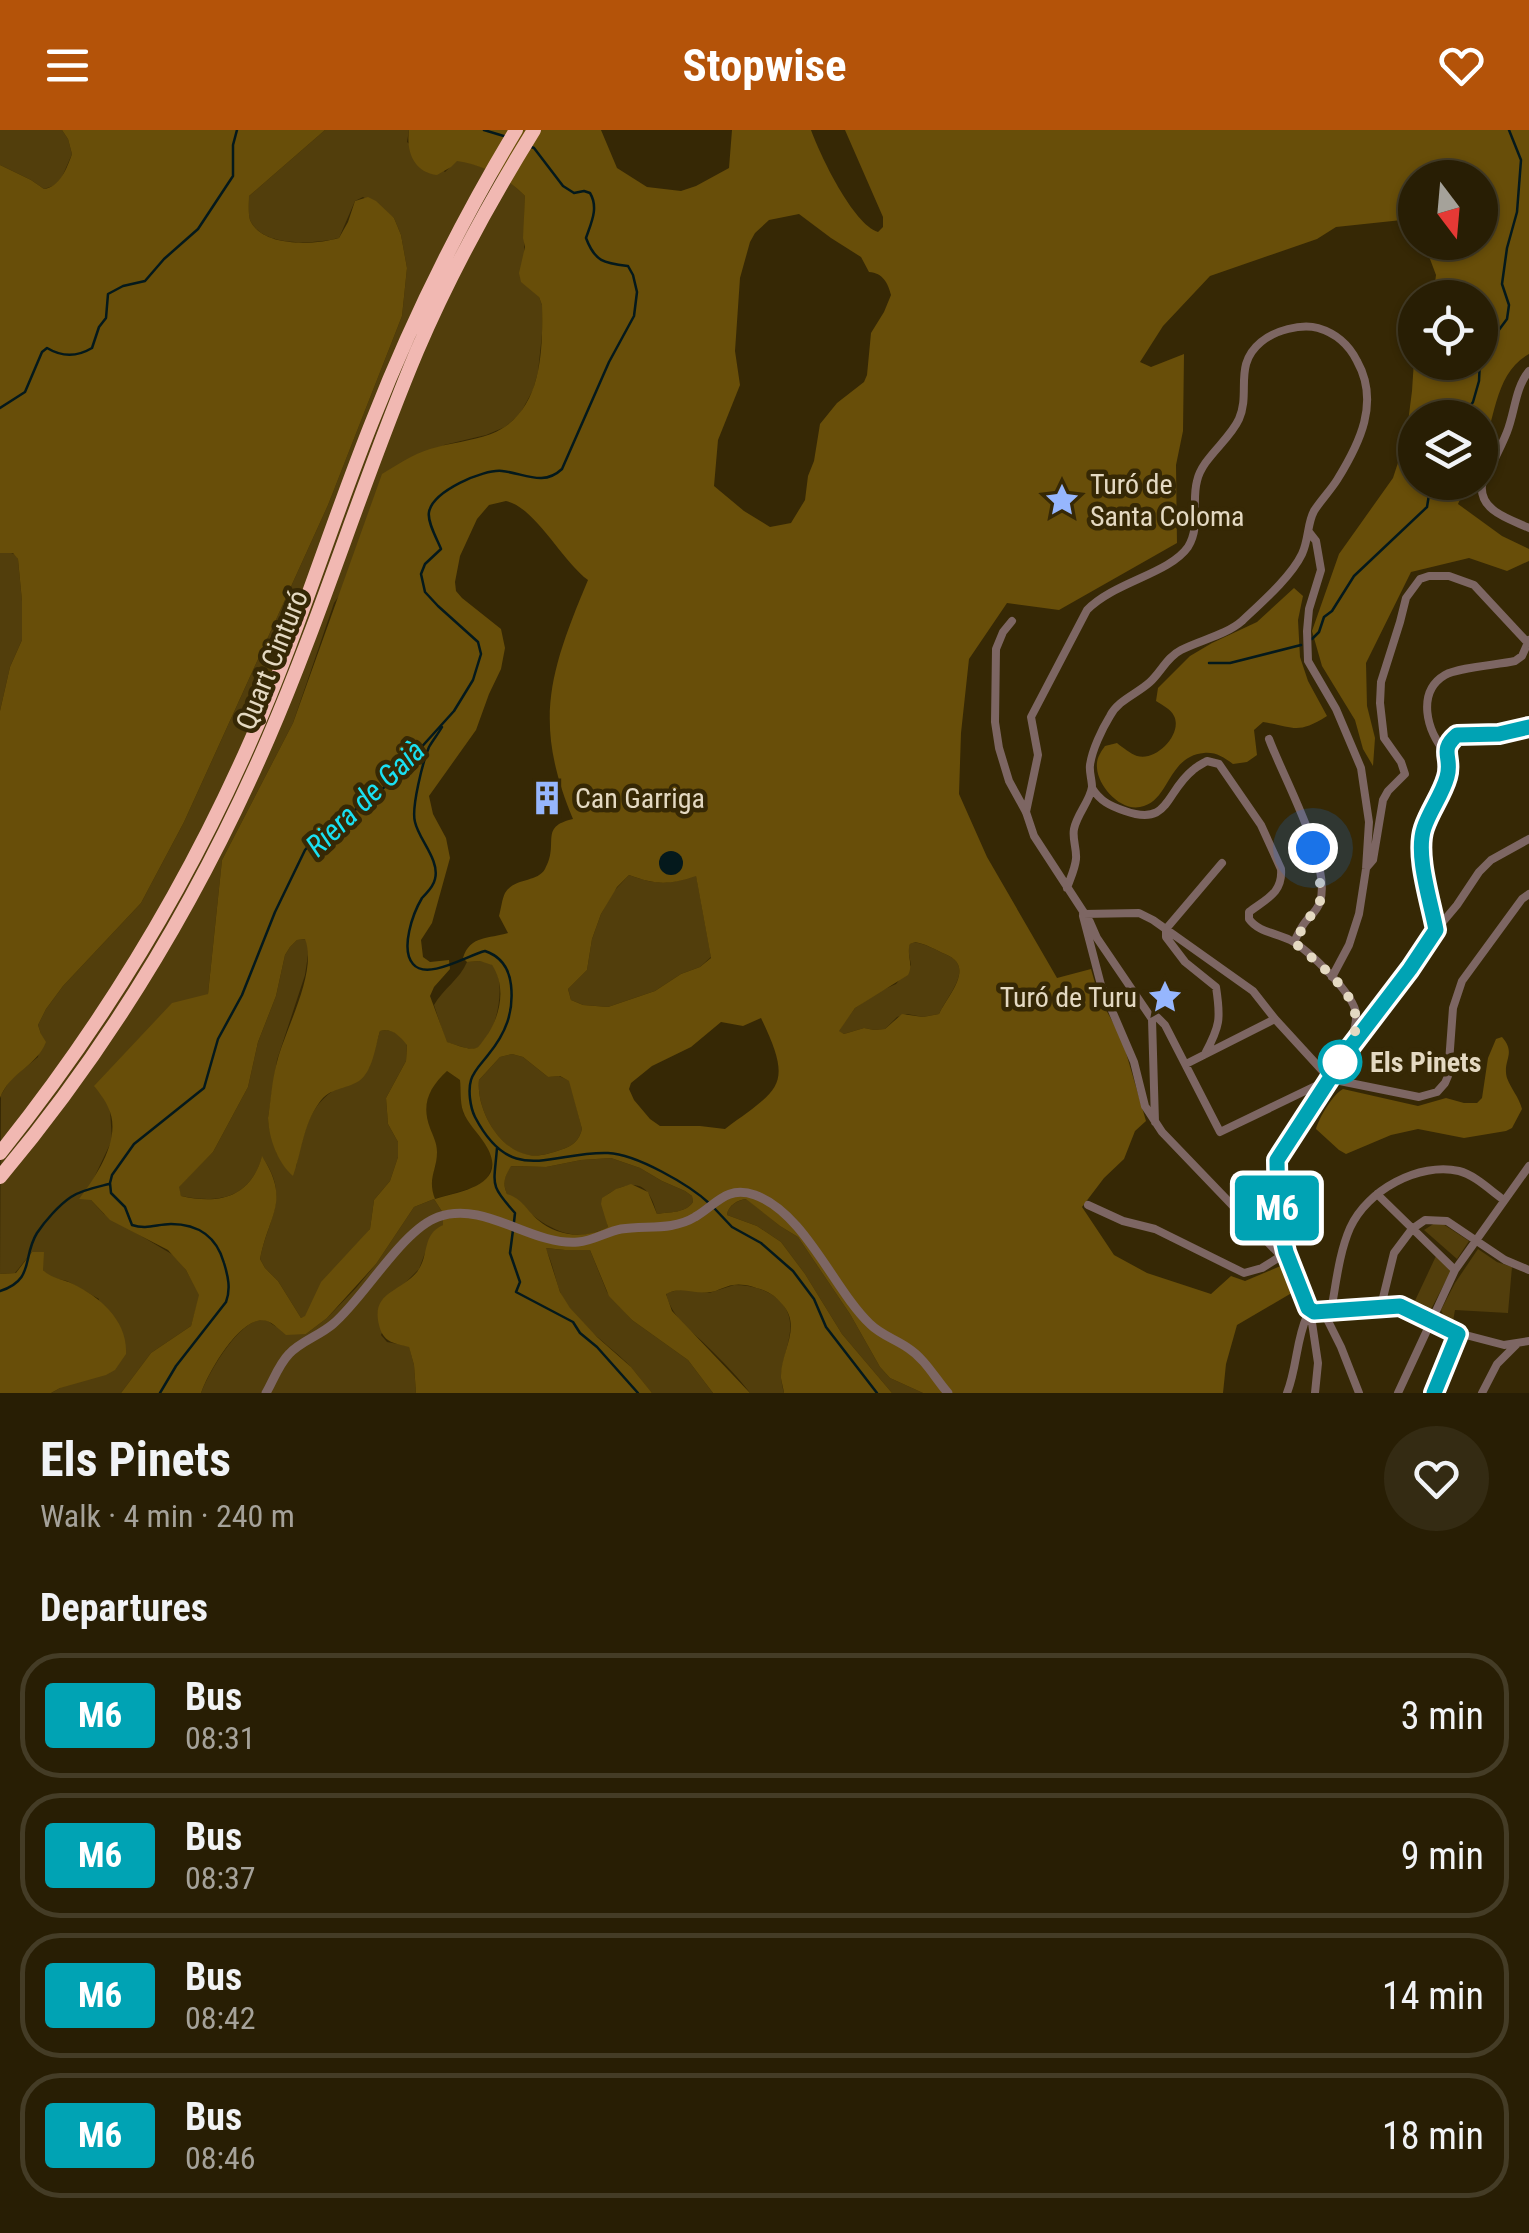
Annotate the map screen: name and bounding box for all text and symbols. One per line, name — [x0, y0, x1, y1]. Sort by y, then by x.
icon: menu — [40, 38, 95, 93]
icon: heart — [1434, 38, 1489, 93]
text: Stopwise — [683, 39, 846, 92]
north arrow — [1398, 160, 1498, 260]
map controls — [1398, 160, 1498, 500]
button: locate — [1398, 280, 1498, 380]
button: layers — [1398, 400, 1498, 500]
place label: Turó de Santa Coloma — [1090, 468, 1245, 533]
place icon: Turó de Santa Coloma — [1043, 481, 1081, 519]
street label: Quart Cinturó — [229, 585, 315, 735]
water label: Riera de Gaià — [298, 733, 432, 863]
building icon: Can Garriga — [528, 779, 566, 817]
place label: Can Garriga — [575, 782, 705, 815]
your location — [1288, 823, 1338, 873]
place icon: Turó de Turu — [1146, 978, 1184, 1016]
place label: Turó de Turu — [1000, 981, 1137, 1014]
marker: Els Pinets — [1319, 1041, 1361, 1083]
place label: Els Pinets — [1370, 1046, 1481, 1079]
line badge: M6 — [1232, 1176, 1322, 1240]
text: M6 — [1255, 1188, 1299, 1229]
button: heart — [1384, 1426, 1489, 1531]
text: Els Pinets — [40, 1431, 231, 1488]
text: Walk · 4 min · 240 m — [40, 1497, 295, 1535]
text: Departures — [40, 1586, 208, 1630]
text: Bus — [185, 1675, 242, 1719]
text: 3 min — [1401, 1694, 1484, 1738]
text: M6 — [78, 1695, 122, 1736]
text: 08:31 — [185, 1719, 256, 1757]
text: Bus — [185, 1815, 242, 1859]
text: 9 min — [1401, 1834, 1484, 1878]
text: M6 — [78, 1835, 122, 1876]
text: 08:37 — [185, 1859, 256, 1897]
text: Bus — [185, 1955, 242, 1999]
text: 14 min — [1382, 1974, 1484, 2018]
text: M6 — [78, 1975, 122, 2016]
text: 08:42 — [185, 1999, 256, 2037]
text: Bus — [185, 2095, 242, 2139]
text: 18 min — [1382, 2114, 1484, 2158]
text: M6 — [78, 2115, 122, 2156]
text: 08:46 — [185, 2139, 256, 2177]

